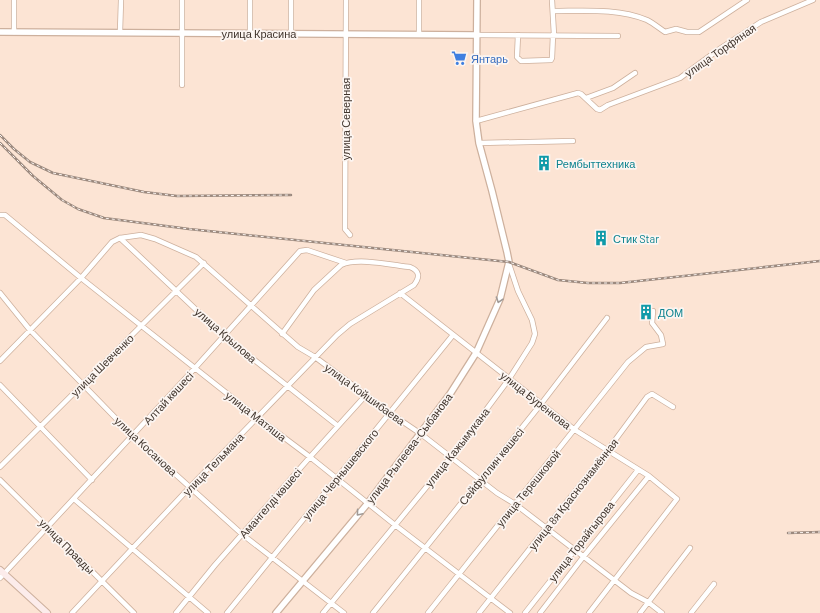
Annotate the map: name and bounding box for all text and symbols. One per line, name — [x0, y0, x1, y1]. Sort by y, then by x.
street label: улица Торфяная — [682, 21, 758, 79]
street label: улица Красина — [222, 27, 297, 40]
supermarket icon: Янтарь — [450, 49, 468, 67]
place label: Янтарь — [471, 52, 508, 65]
street label: улица Северная — [339, 78, 352, 160]
building icon: Рембыттехника — [535, 154, 553, 172]
place label: Рембыттехника — [556, 157, 636, 170]
building icon: Стик Star — [592, 229, 610, 247]
place label: Стик Star — [613, 232, 659, 245]
one-way arrow — [495, 296, 503, 303]
building icon: ДОМ — [637, 303, 655, 321]
street label: улица Крылова — [193, 305, 260, 366]
place label: ДОМ — [658, 306, 683, 319]
street label: улица Шевченко — [68, 331, 136, 399]
street label: улица Койшибаева — [322, 360, 408, 428]
street label: улица Буренкова — [498, 368, 575, 432]
street label: Алтай көшесі — [140, 369, 196, 427]
street label: улица Матяша — [223, 388, 290, 444]
street label: улица Рылеева-Сыбанова — [363, 390, 455, 506]
street label: улица Кажымукана — [422, 404, 492, 489]
street label: улица Косанова — [112, 414, 181, 479]
street label: Сейфуллин көшесі — [456, 425, 526, 507]
street label: улица Чернышевского — [299, 426, 381, 522]
street label: улица Тельмана — [180, 429, 247, 498]
street label: улица 8я Краснознамённая — [525, 436, 621, 552]
street label: улица Терешковой — [493, 447, 563, 529]
street label: Амангелді көшесі — [236, 466, 304, 540]
street label: улица Торайгырова — [545, 497, 617, 584]
one-way arrow — [357, 508, 364, 516]
street label: улица Правды — [37, 516, 97, 576]

